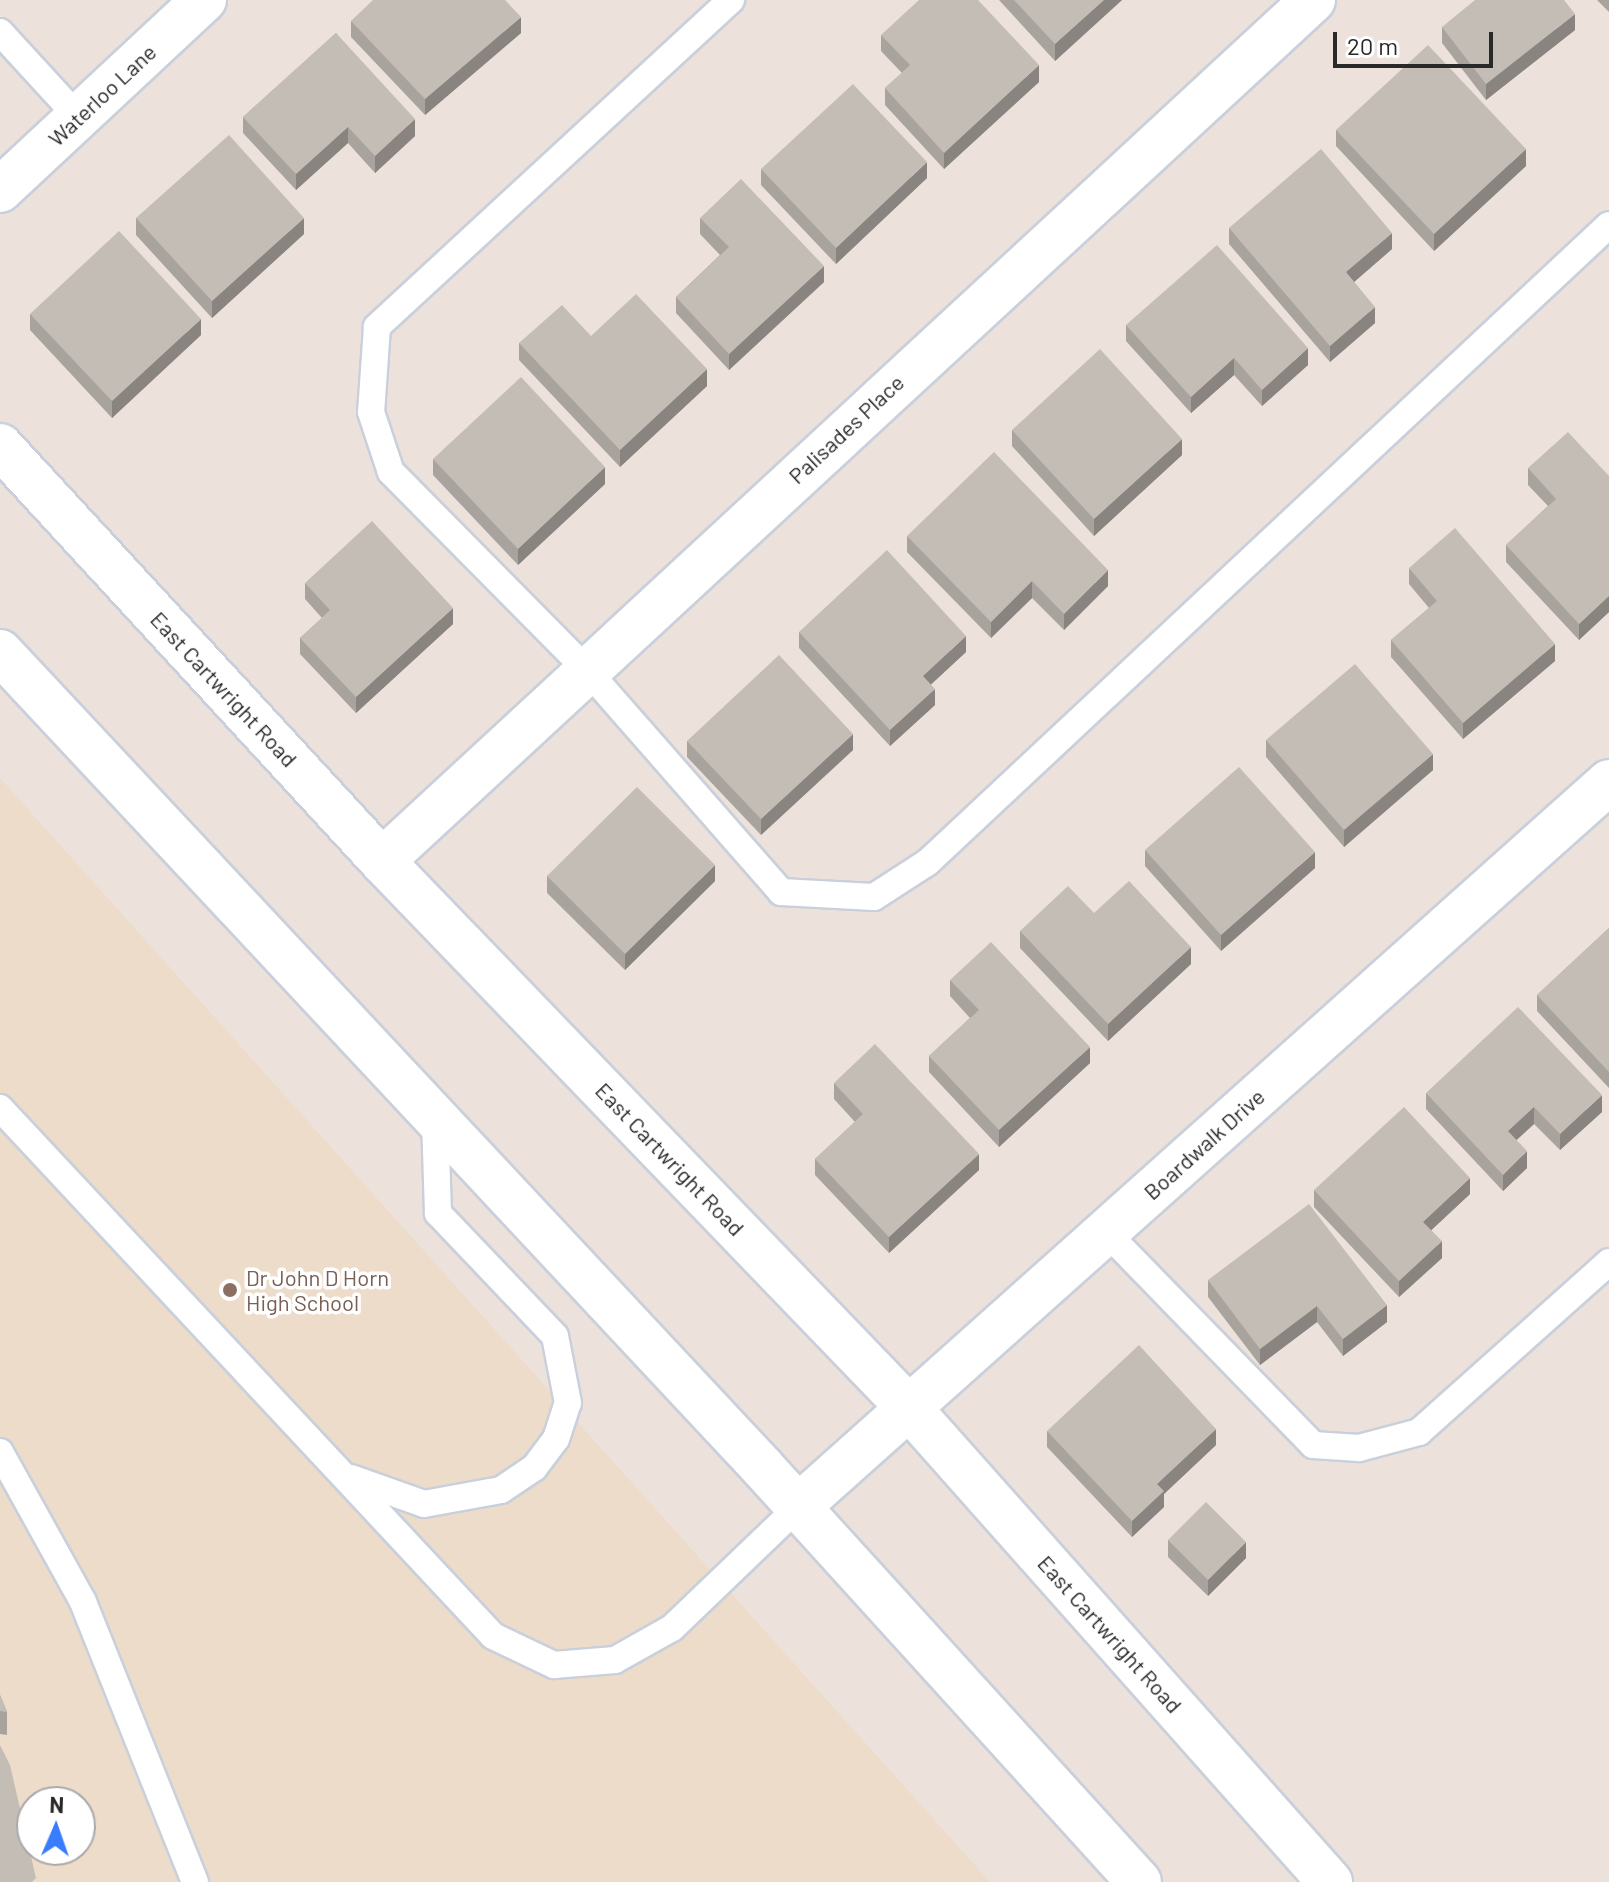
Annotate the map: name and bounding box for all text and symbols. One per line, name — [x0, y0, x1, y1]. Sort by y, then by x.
scale bar — [1337, 16, 1497, 66]
text: 20 m — [1347, 31, 1398, 60]
street label: Waterloo Lane — [43, 38, 161, 152]
street label: Palisades Place — [783, 369, 909, 489]
street label: East Cartwright Road — [145, 606, 303, 772]
street label: East Cartwright Road — [590, 1077, 750, 1241]
street label: Boardwalk Drive — [1138, 1083, 1270, 1205]
place label: Dr John D Horn High School — [246, 1264, 389, 1316]
marker: Dr John D Horn High School — [221, 1281, 239, 1299]
street label: East Cartwright Road — [1032, 1550, 1188, 1718]
north arrow — [16, 1786, 96, 1866]
text: N — [49, 1791, 65, 1817]

